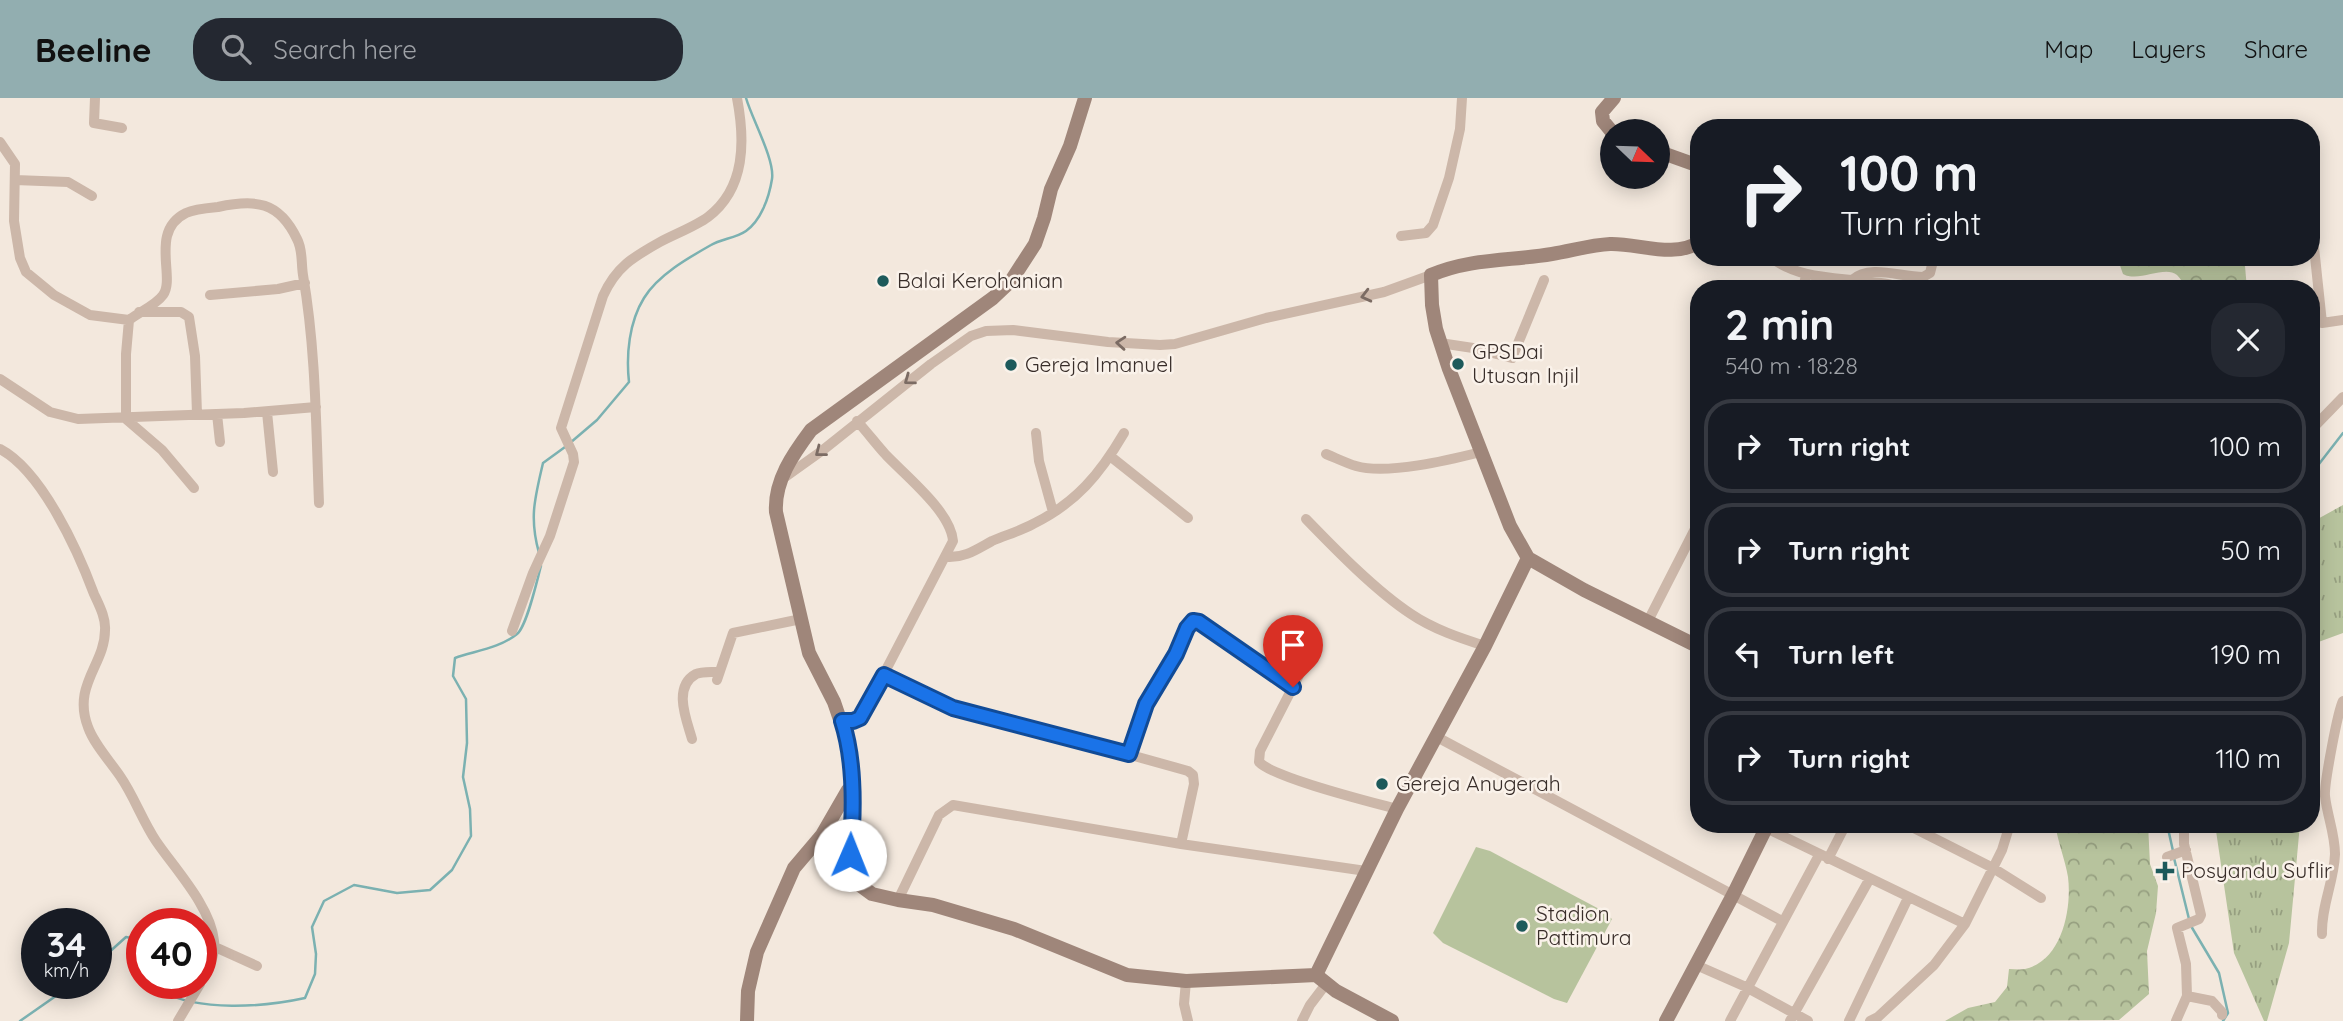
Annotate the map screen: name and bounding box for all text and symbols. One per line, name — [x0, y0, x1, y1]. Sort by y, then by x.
search box — [193, 18, 683, 81]
text: Beeline — [35, 29, 151, 70]
icon: search — [217, 30, 255, 68]
text: Search here — [273, 33, 417, 66]
text: Map — [2044, 34, 2093, 64]
text: Layers — [2131, 34, 2206, 64]
text: Share — [2244, 34, 2308, 64]
north arrow — [1600, 119, 1670, 189]
map controls — [1600, 119, 1670, 189]
text: 100 m — [1840, 142, 1978, 203]
icon: right — [1725, 147, 1816, 238]
text: Turn right — [1840, 203, 1981, 243]
place label: Balai Kerohanian — [897, 267, 1063, 293]
marker: Balai Kerohanian — [875, 273, 891, 289]
one-way arrow — [1361, 288, 1373, 303]
text: 2 min — [1725, 298, 1834, 351]
button: close — [2211, 303, 2285, 377]
one-way arrow — [1115, 336, 1126, 351]
place label: GPSDai Utusan Injil — [1472, 338, 1579, 388]
place label: Gereja Imanuel — [1025, 351, 1173, 377]
text: 540 m · 18:28 — [1725, 351, 1858, 380]
marker: GPSDai Utusan Injil — [1450, 356, 1466, 372]
marker: Gereja Imanuel — [1003, 357, 1019, 373]
one-way arrow — [904, 372, 917, 384]
icon: right — [1729, 427, 1767, 465]
text: Turn right — [1788, 430, 1910, 463]
text: 100 m — [2210, 430, 2281, 463]
one-way arrow — [816, 443, 828, 456]
icon: right — [1729, 531, 1767, 569]
text: Turn right — [1788, 534, 1910, 567]
text: 50 m — [2221, 534, 2281, 567]
pin — [1263, 615, 1323, 687]
icon: arrive — [1274, 626, 1312, 664]
icon: left — [1729, 635, 1767, 673]
text: Turn left — [1788, 638, 1895, 671]
text: 190 m — [2211, 638, 2281, 671]
icon: right — [1729, 739, 1767, 777]
text: Turn right — [1788, 742, 1910, 775]
text: 110 m — [2215, 742, 2281, 775]
place label: Gereja Anugerah — [1396, 770, 1561, 796]
marker: Gereja Anugerah — [1374, 776, 1390, 792]
position arrow — [813, 818, 887, 892]
place label: Posyandu Suflir — [2181, 857, 2332, 883]
marker: Posyandu Suflir — [2155, 861, 2175, 881]
place label: Stadion Pattimura — [1536, 900, 1632, 950]
speed limit sign: 40 — [126, 908, 217, 999]
marker: Stadion Pattimura — [1514, 918, 1530, 934]
text: 34 — [47, 922, 86, 966]
text: km/h — [44, 959, 89, 982]

